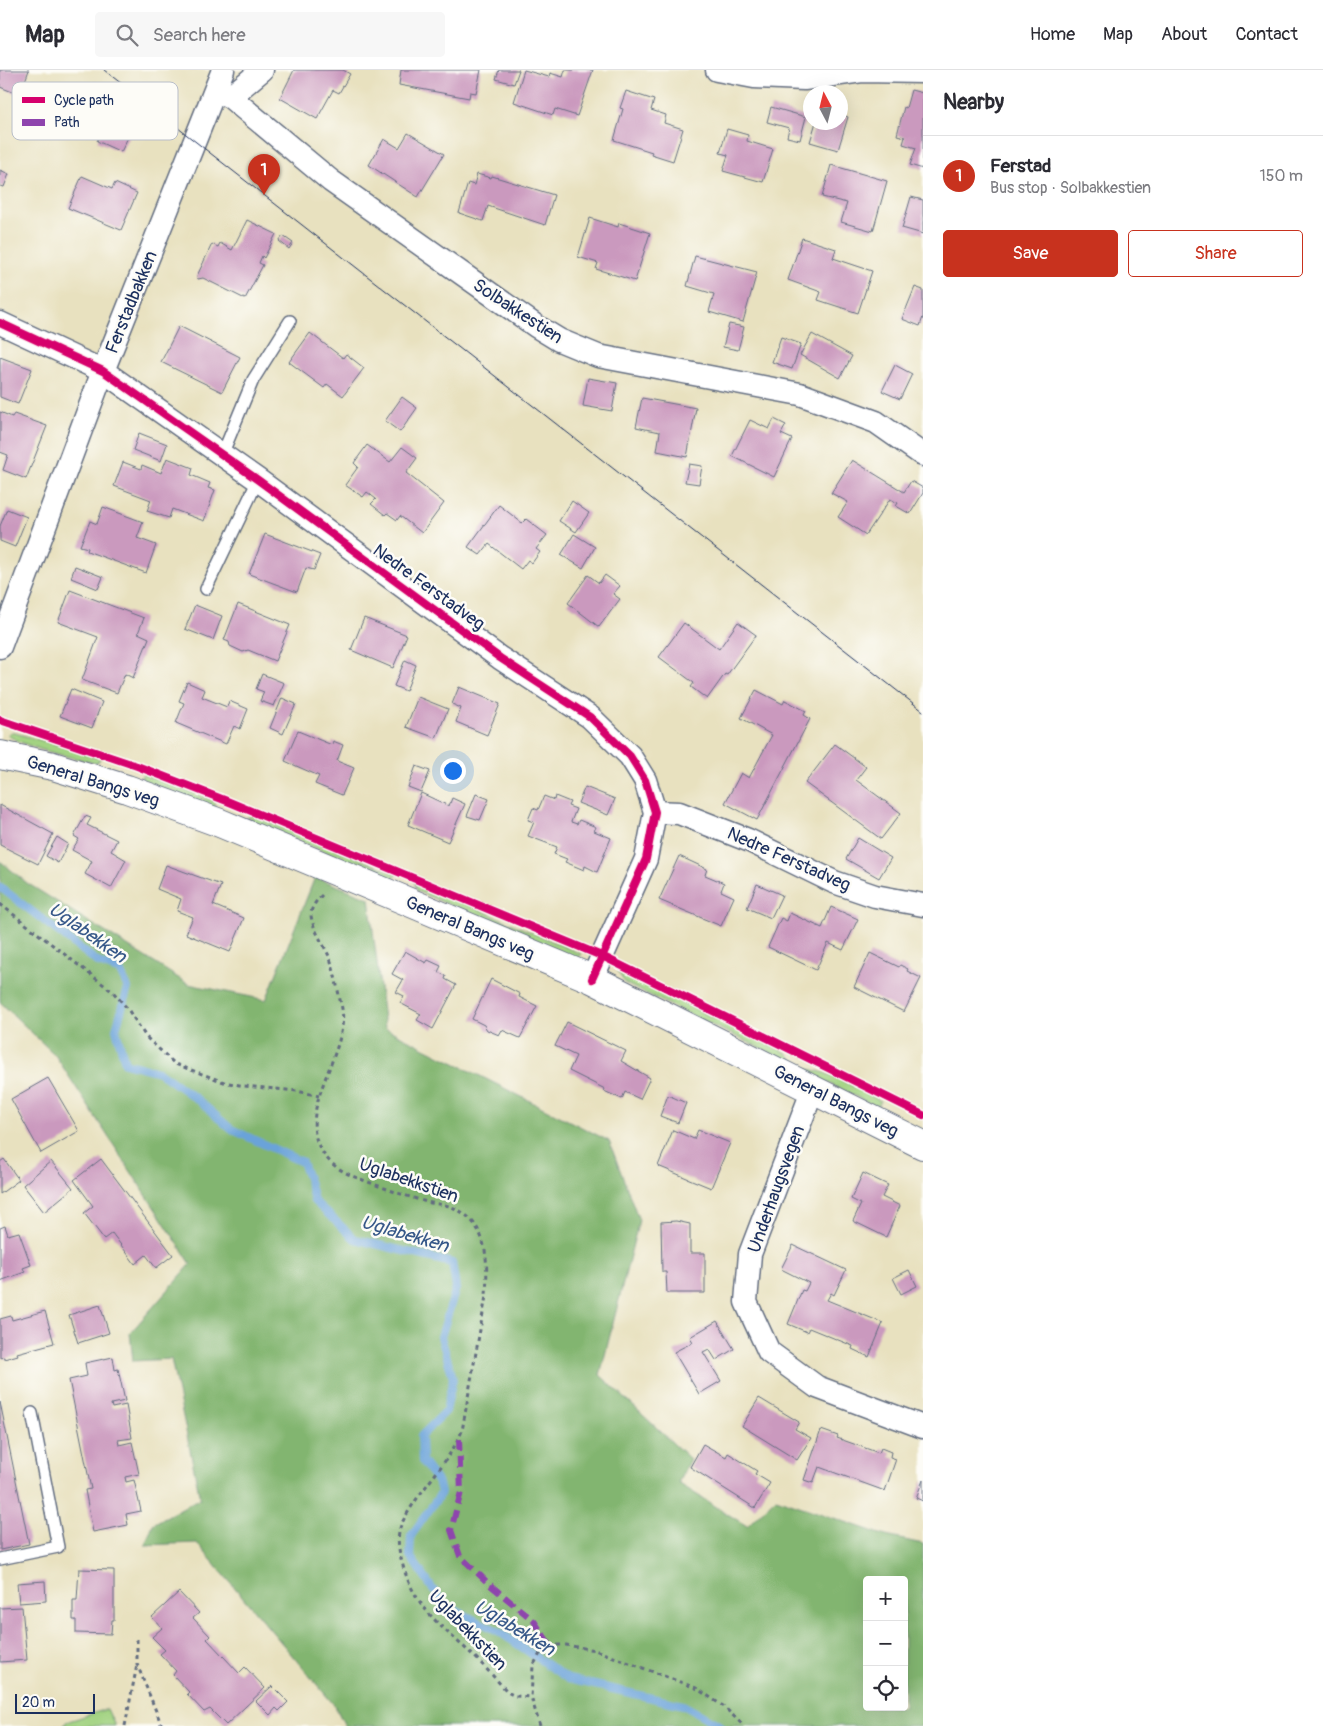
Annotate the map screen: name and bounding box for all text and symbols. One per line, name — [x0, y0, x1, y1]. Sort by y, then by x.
search box — [95, 12, 445, 57]
text: Map — [25, 20, 65, 49]
icon: search — [113, 21, 141, 49]
text: Search here — [153, 23, 246, 47]
text: Home — [1030, 23, 1075, 46]
text: Map — [1103, 23, 1133, 46]
text: About — [1161, 23, 1207, 46]
text: Contact — [1235, 23, 1298, 46]
legend — [12, 82, 178, 140]
north arrow — [803, 85, 848, 130]
text: Nearby — [943, 89, 1004, 116]
text: Cycle path — [54, 92, 114, 109]
text: Path — [54, 114, 79, 131]
pin: 1 — [248, 154, 280, 195]
text: Ferstad — [990, 154, 1051, 178]
text: 1 — [956, 166, 962, 186]
text: 150 m — [1259, 166, 1303, 186]
text: Bus stop · Solbakkestien — [990, 178, 1151, 198]
button: Save — [943, 230, 1118, 277]
button: Share — [1128, 230, 1303, 277]
street label: Ferstadbakken — [100, 247, 163, 357]
street label: Solbakkestien — [468, 274, 567, 349]
street label: Nedre Ferstadveg — [368, 539, 489, 636]
street label: General Bangs veg — [24, 750, 162, 813]
your location — [440, 758, 466, 784]
street label: Nedre Ferstadveg — [723, 822, 854, 897]
street label: General Bangs veg — [402, 891, 538, 966]
water label: Uglabekken — [44, 897, 132, 969]
street label: General Bangs veg — [769, 1060, 902, 1143]
street label: Underhaugsvegen — [743, 1122, 810, 1256]
street label: Uglabekkstien — [356, 1153, 462, 1208]
water label: Uglabekken — [358, 1210, 452, 1258]
map controls — [863, 1576, 908, 1711]
button: + — [863, 1576, 908, 1621]
street label: Uglabekkstien — [423, 1585, 512, 1676]
water label: Uglabekken — [470, 1594, 560, 1662]
button: − — [863, 1621, 908, 1666]
button: locate — [863, 1666, 908, 1711]
scale bar — [15, 1691, 95, 1714]
text: 20 m — [22, 1694, 55, 1711]

